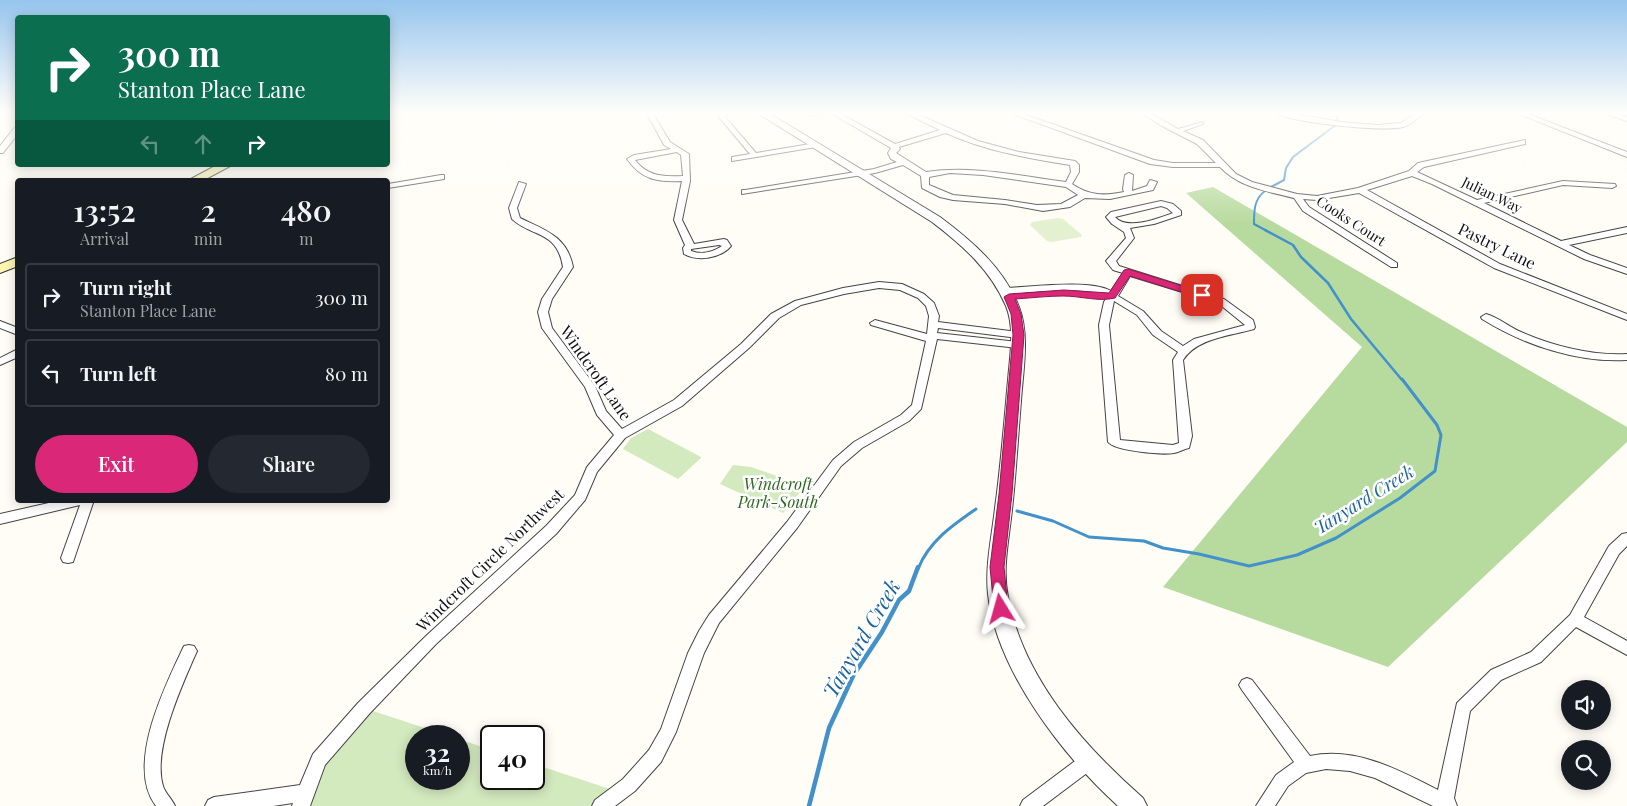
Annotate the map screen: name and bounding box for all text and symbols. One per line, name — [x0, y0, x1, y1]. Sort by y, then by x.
text: 300 m — [118, 29, 220, 76]
icon: right — [35, 35, 100, 100]
text: Stanton Place Lane — [118, 74, 306, 104]
icon: left — [136, 130, 164, 158]
icon: ahead — [189, 130, 217, 158]
icon: right — [242, 130, 270, 158]
street label: Julian Way — [1458, 171, 1526, 217]
text: 13:52 — [73, 190, 136, 230]
text: 2 — [201, 190, 216, 230]
text: 480 — [281, 190, 332, 230]
street label: Cooks Court — [1313, 191, 1390, 251]
street label: Pastry Lane — [1455, 218, 1539, 273]
text: Arrival — [80, 228, 129, 249]
text: min — [194, 228, 223, 249]
text: m — [299, 228, 313, 249]
text: Turn right — [80, 274, 172, 300]
pin — [1181, 274, 1223, 316]
icon: arrive — [1188, 281, 1216, 309]
icon: right — [37, 283, 65, 311]
text: 300 m — [315, 284, 368, 310]
text: Stanton Place Lane — [80, 300, 216, 321]
street label: Windcroft Lane — [555, 321, 637, 424]
icon: left — [37, 359, 65, 387]
text: Turn left — [80, 360, 157, 386]
text: 80 m — [325, 360, 368, 386]
button: Exit — [35, 435, 198, 493]
button: Share — [208, 435, 370, 493]
water label: Tanyard Creek — [1309, 459, 1418, 539]
park label: Windcroft Park-South — [737, 473, 818, 512]
street label: Windcroft Circle Northwest — [411, 483, 568, 636]
water label: Tanyard Creek — [815, 574, 906, 702]
position arrow — [974, 582, 1026, 634]
map controls — [1561, 680, 1611, 790]
button: sound — [1561, 680, 1611, 730]
speed limit sign: 40 — [480, 725, 545, 790]
text: 32 — [425, 735, 450, 768]
button: search — [1561, 740, 1611, 790]
text: km/h — [423, 762, 452, 778]

